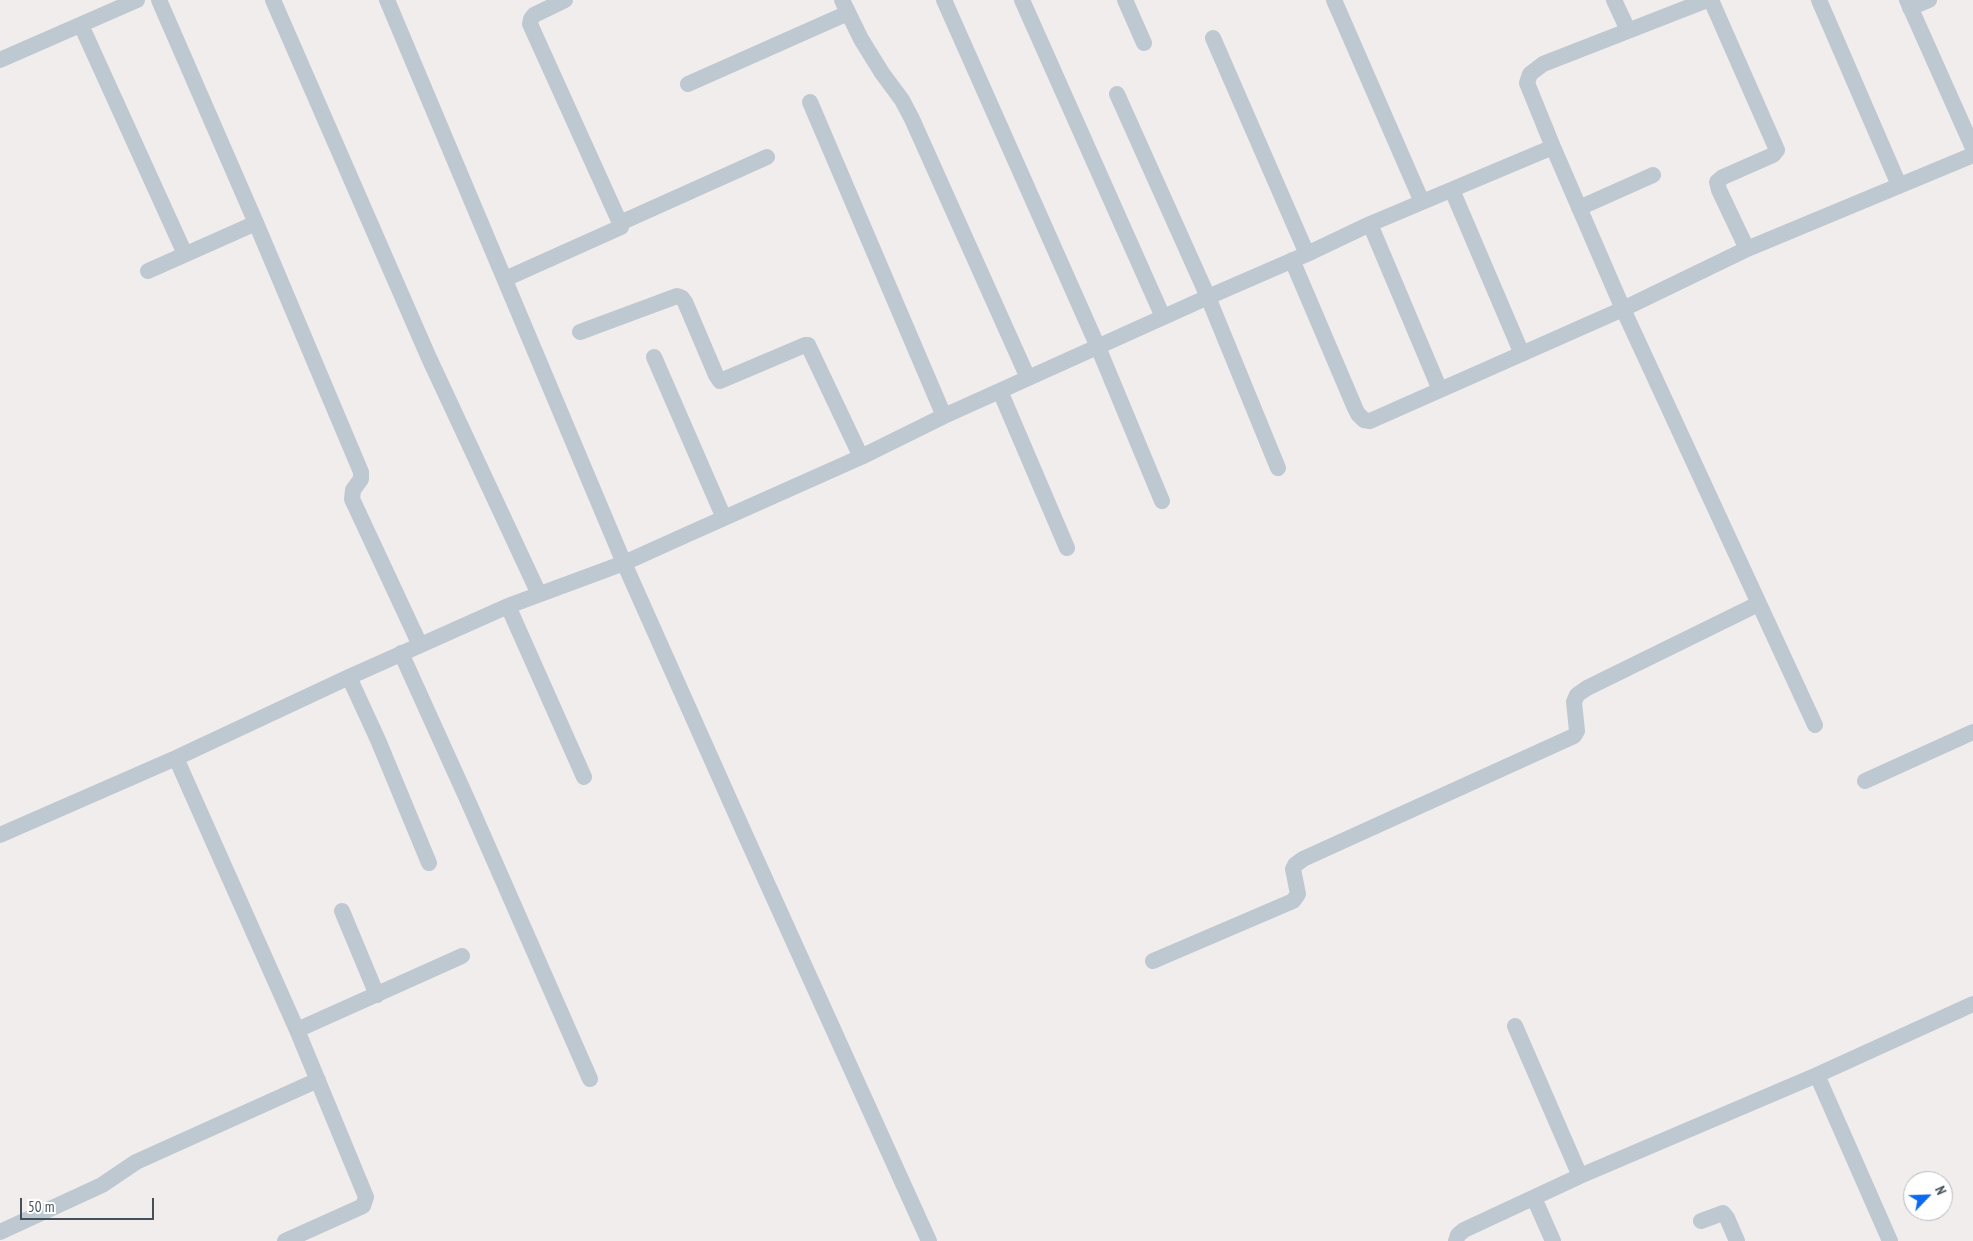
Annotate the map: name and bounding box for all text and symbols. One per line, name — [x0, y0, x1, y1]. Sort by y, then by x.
north arrow — [1903, 1171, 1953, 1221]
text: N — [1931, 1183, 1951, 1197]
scale bar — [22, 1188, 156, 1220]
text: 50 m — [28, 1197, 54, 1216]

